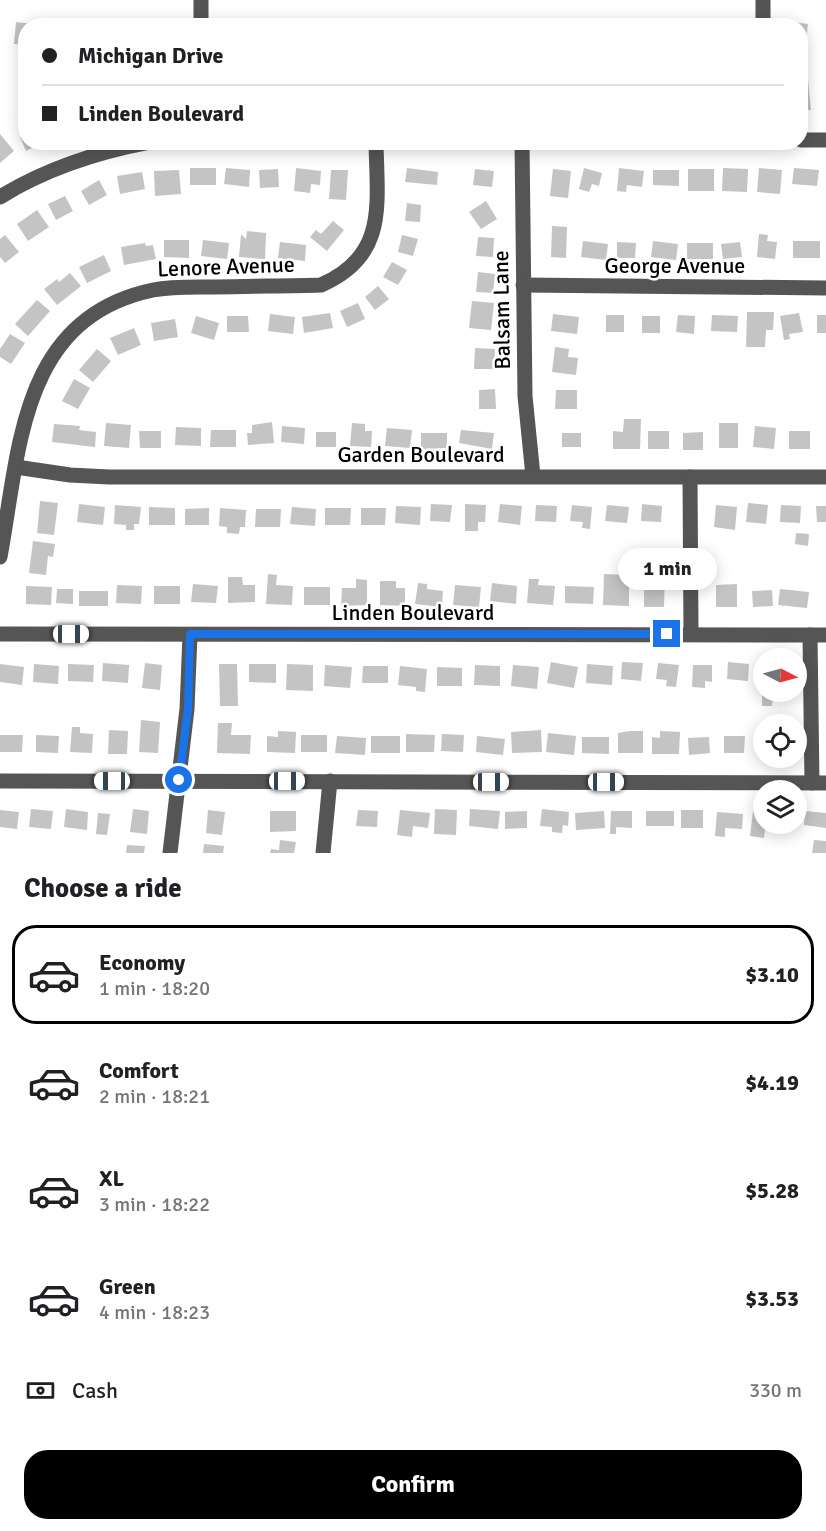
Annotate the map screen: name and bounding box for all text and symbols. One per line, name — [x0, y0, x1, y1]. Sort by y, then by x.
text: Michigan Drive — [78, 42, 223, 69]
text: Linden Boulevard — [78, 100, 244, 127]
street label: Balsam Lane — [487, 250, 516, 370]
street label: Lenore Avenue — [157, 251, 295, 282]
street label: George Avenue — [605, 252, 745, 279]
street label: Garden Boulevard — [337, 441, 505, 468]
callout: 1 min — [618, 547, 716, 589]
text: 1 min — [643, 556, 692, 581]
street label: Linden Boulevard — [331, 599, 495, 626]
route end — [653, 620, 680, 647]
car — [53, 625, 89, 643]
north arrow — [753, 648, 807, 702]
map controls — [753, 648, 807, 834]
button: locate — [753, 714, 807, 768]
route start — [165, 766, 192, 793]
car — [94, 772, 130, 790]
car — [269, 772, 305, 790]
car — [473, 773, 509, 791]
car — [588, 773, 624, 791]
button: layers — [753, 780, 807, 834]
text: Choose a ride — [24, 872, 182, 905]
icon: car — [27, 948, 81, 1002]
text: Economy — [99, 949, 185, 976]
text: $3.10 — [745, 961, 799, 988]
text: 1 min · 18:20 — [99, 976, 210, 1001]
icon: car — [27, 1056, 81, 1110]
text: Comfort — [99, 1057, 179, 1084]
text: $4.19 — [745, 1069, 799, 1096]
text: 2 min · 18:21 — [99, 1084, 210, 1109]
icon: car — [27, 1164, 81, 1218]
text: XL — [99, 1165, 124, 1192]
text: $5.28 — [745, 1177, 799, 1204]
text: 3 min · 18:22 — [99, 1192, 210, 1217]
icon: car — [27, 1272, 81, 1326]
text: Green — [99, 1273, 156, 1300]
text: $3.53 — [745, 1285, 799, 1312]
text: 4 min · 18:23 — [99, 1300, 210, 1325]
icon: cash — [24, 1374, 57, 1407]
text: Cash — [72, 1377, 118, 1404]
text: 330 m — [749, 1378, 802, 1403]
button: Confirm — [24, 1450, 802, 1519]

